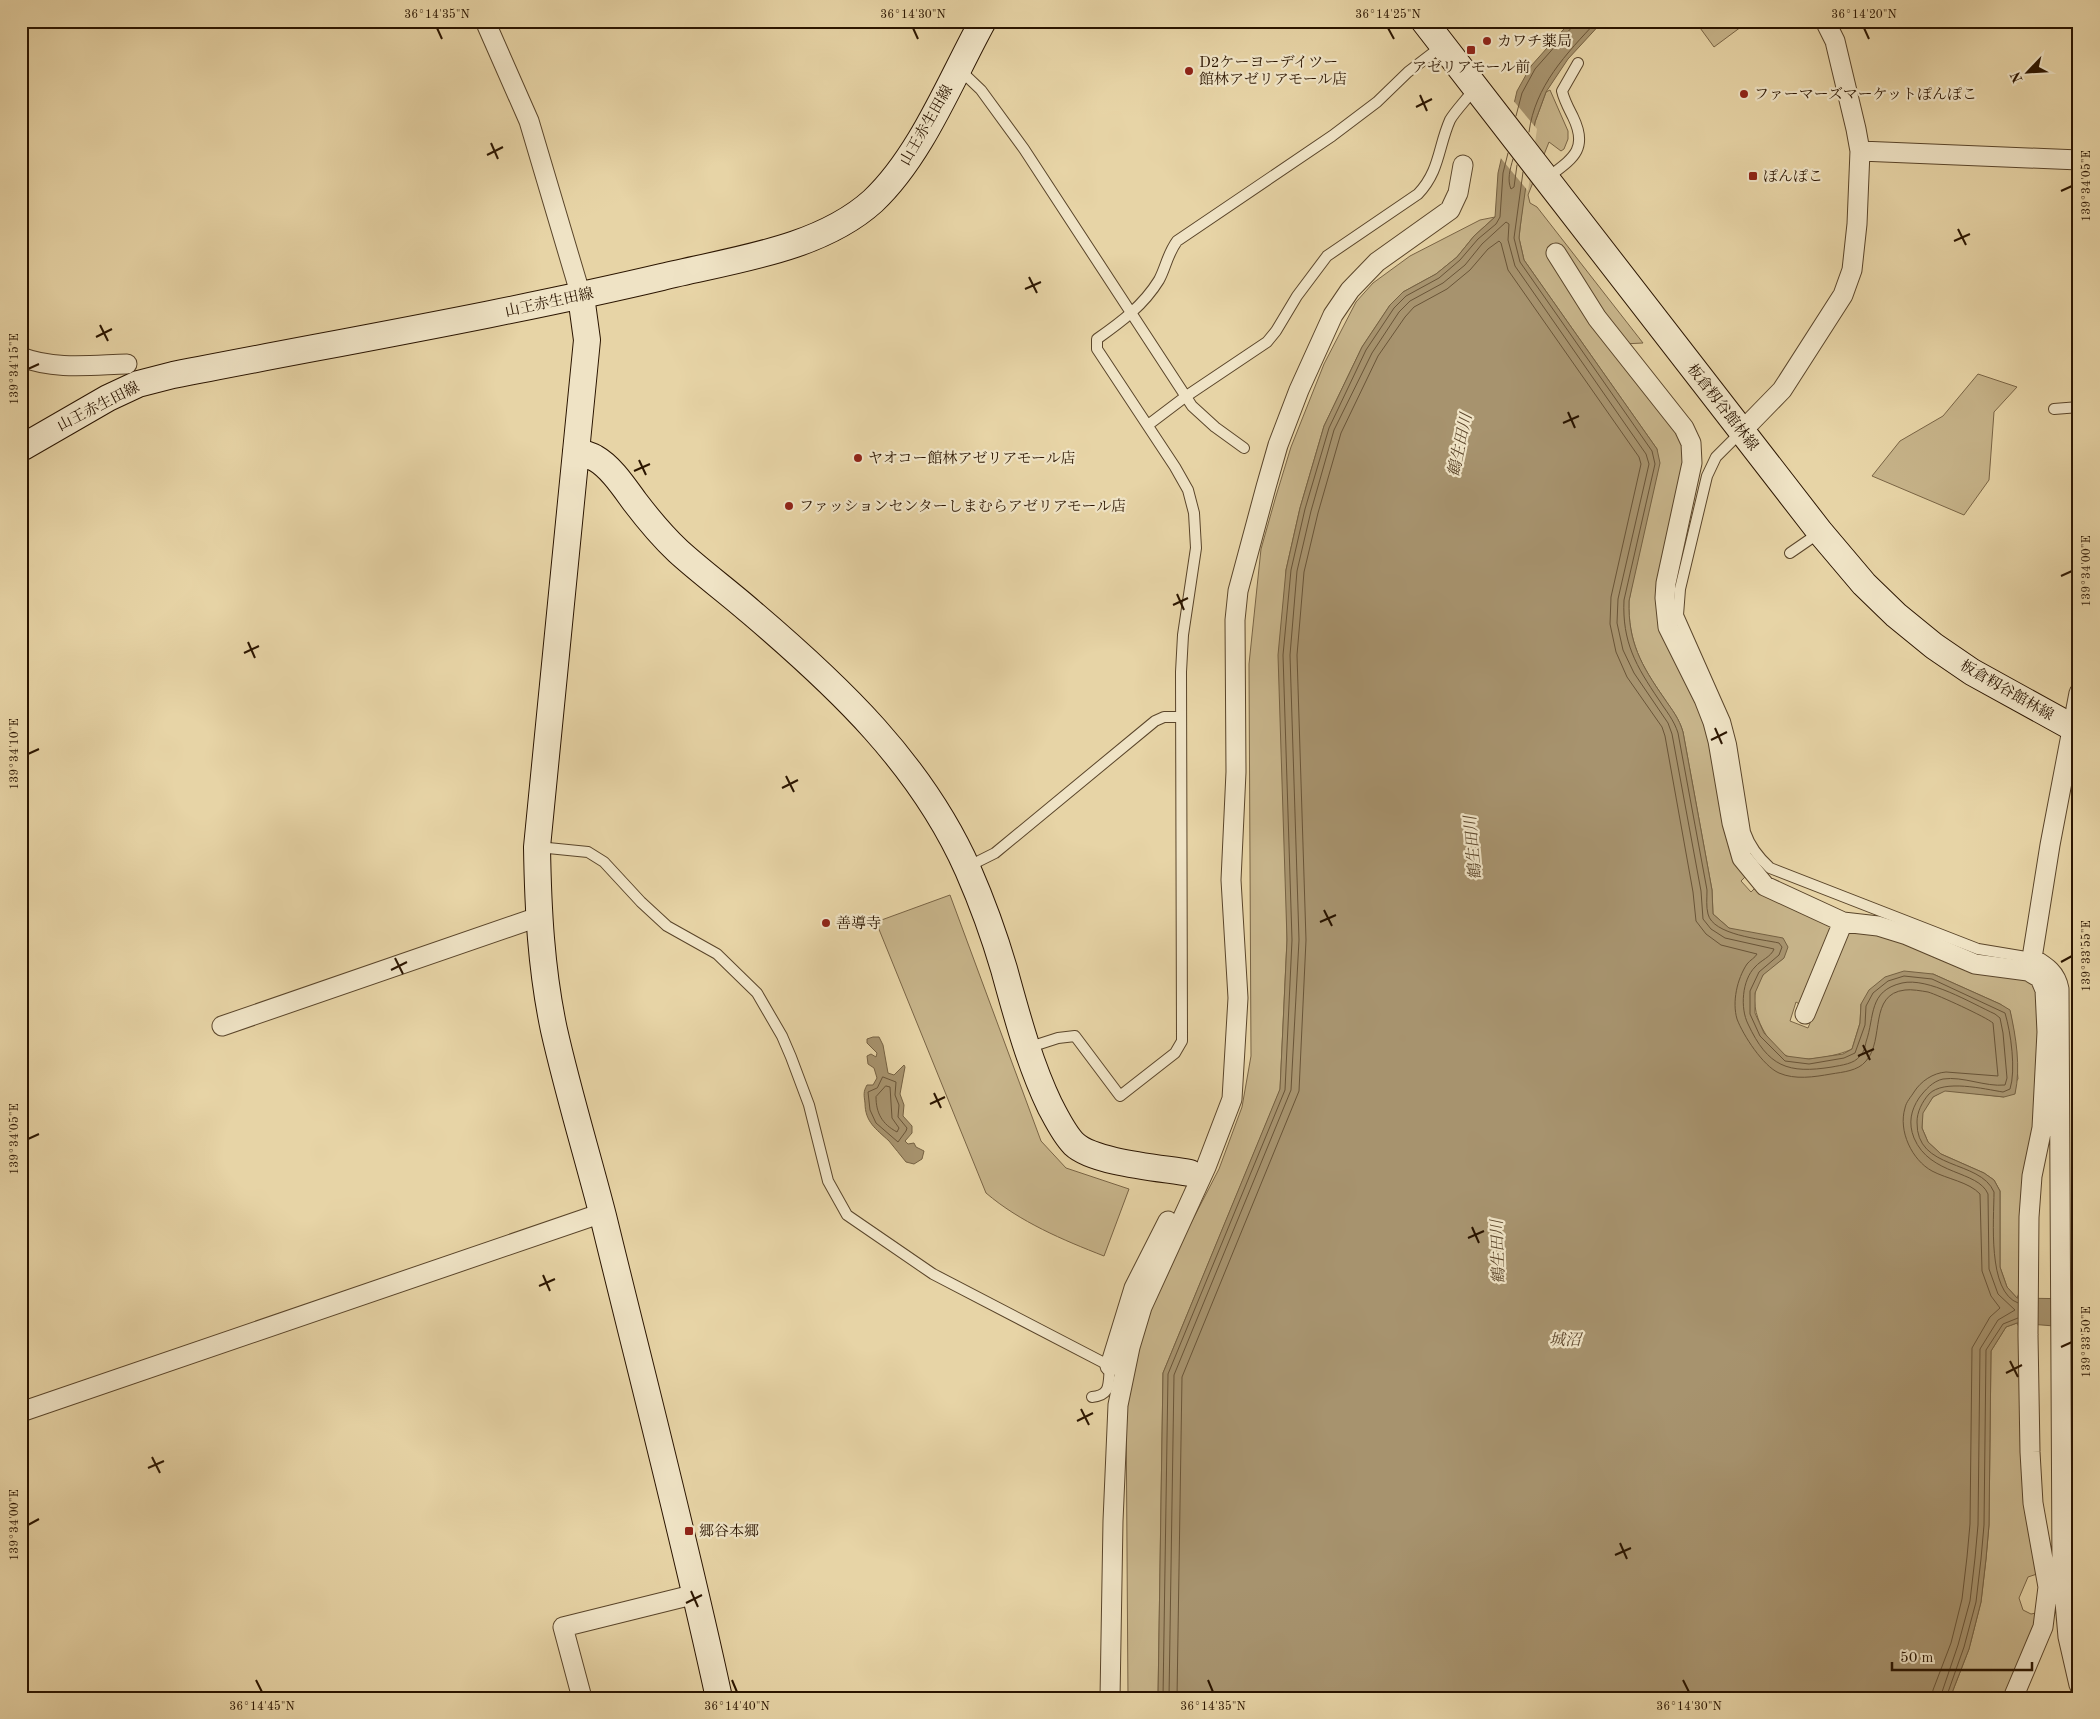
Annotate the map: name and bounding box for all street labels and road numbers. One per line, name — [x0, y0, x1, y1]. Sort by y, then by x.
street label: 山王赤生田線 — [897, 82, 956, 168]
street label: 山王赤生田線 — [503, 285, 595, 320]
street label: 板倉籾谷館林線 — [1684, 361, 1762, 454]
street label: 山王赤生田線 — [54, 378, 142, 434]
street label: 板倉籾谷館林線 — [1957, 657, 2056, 724]

